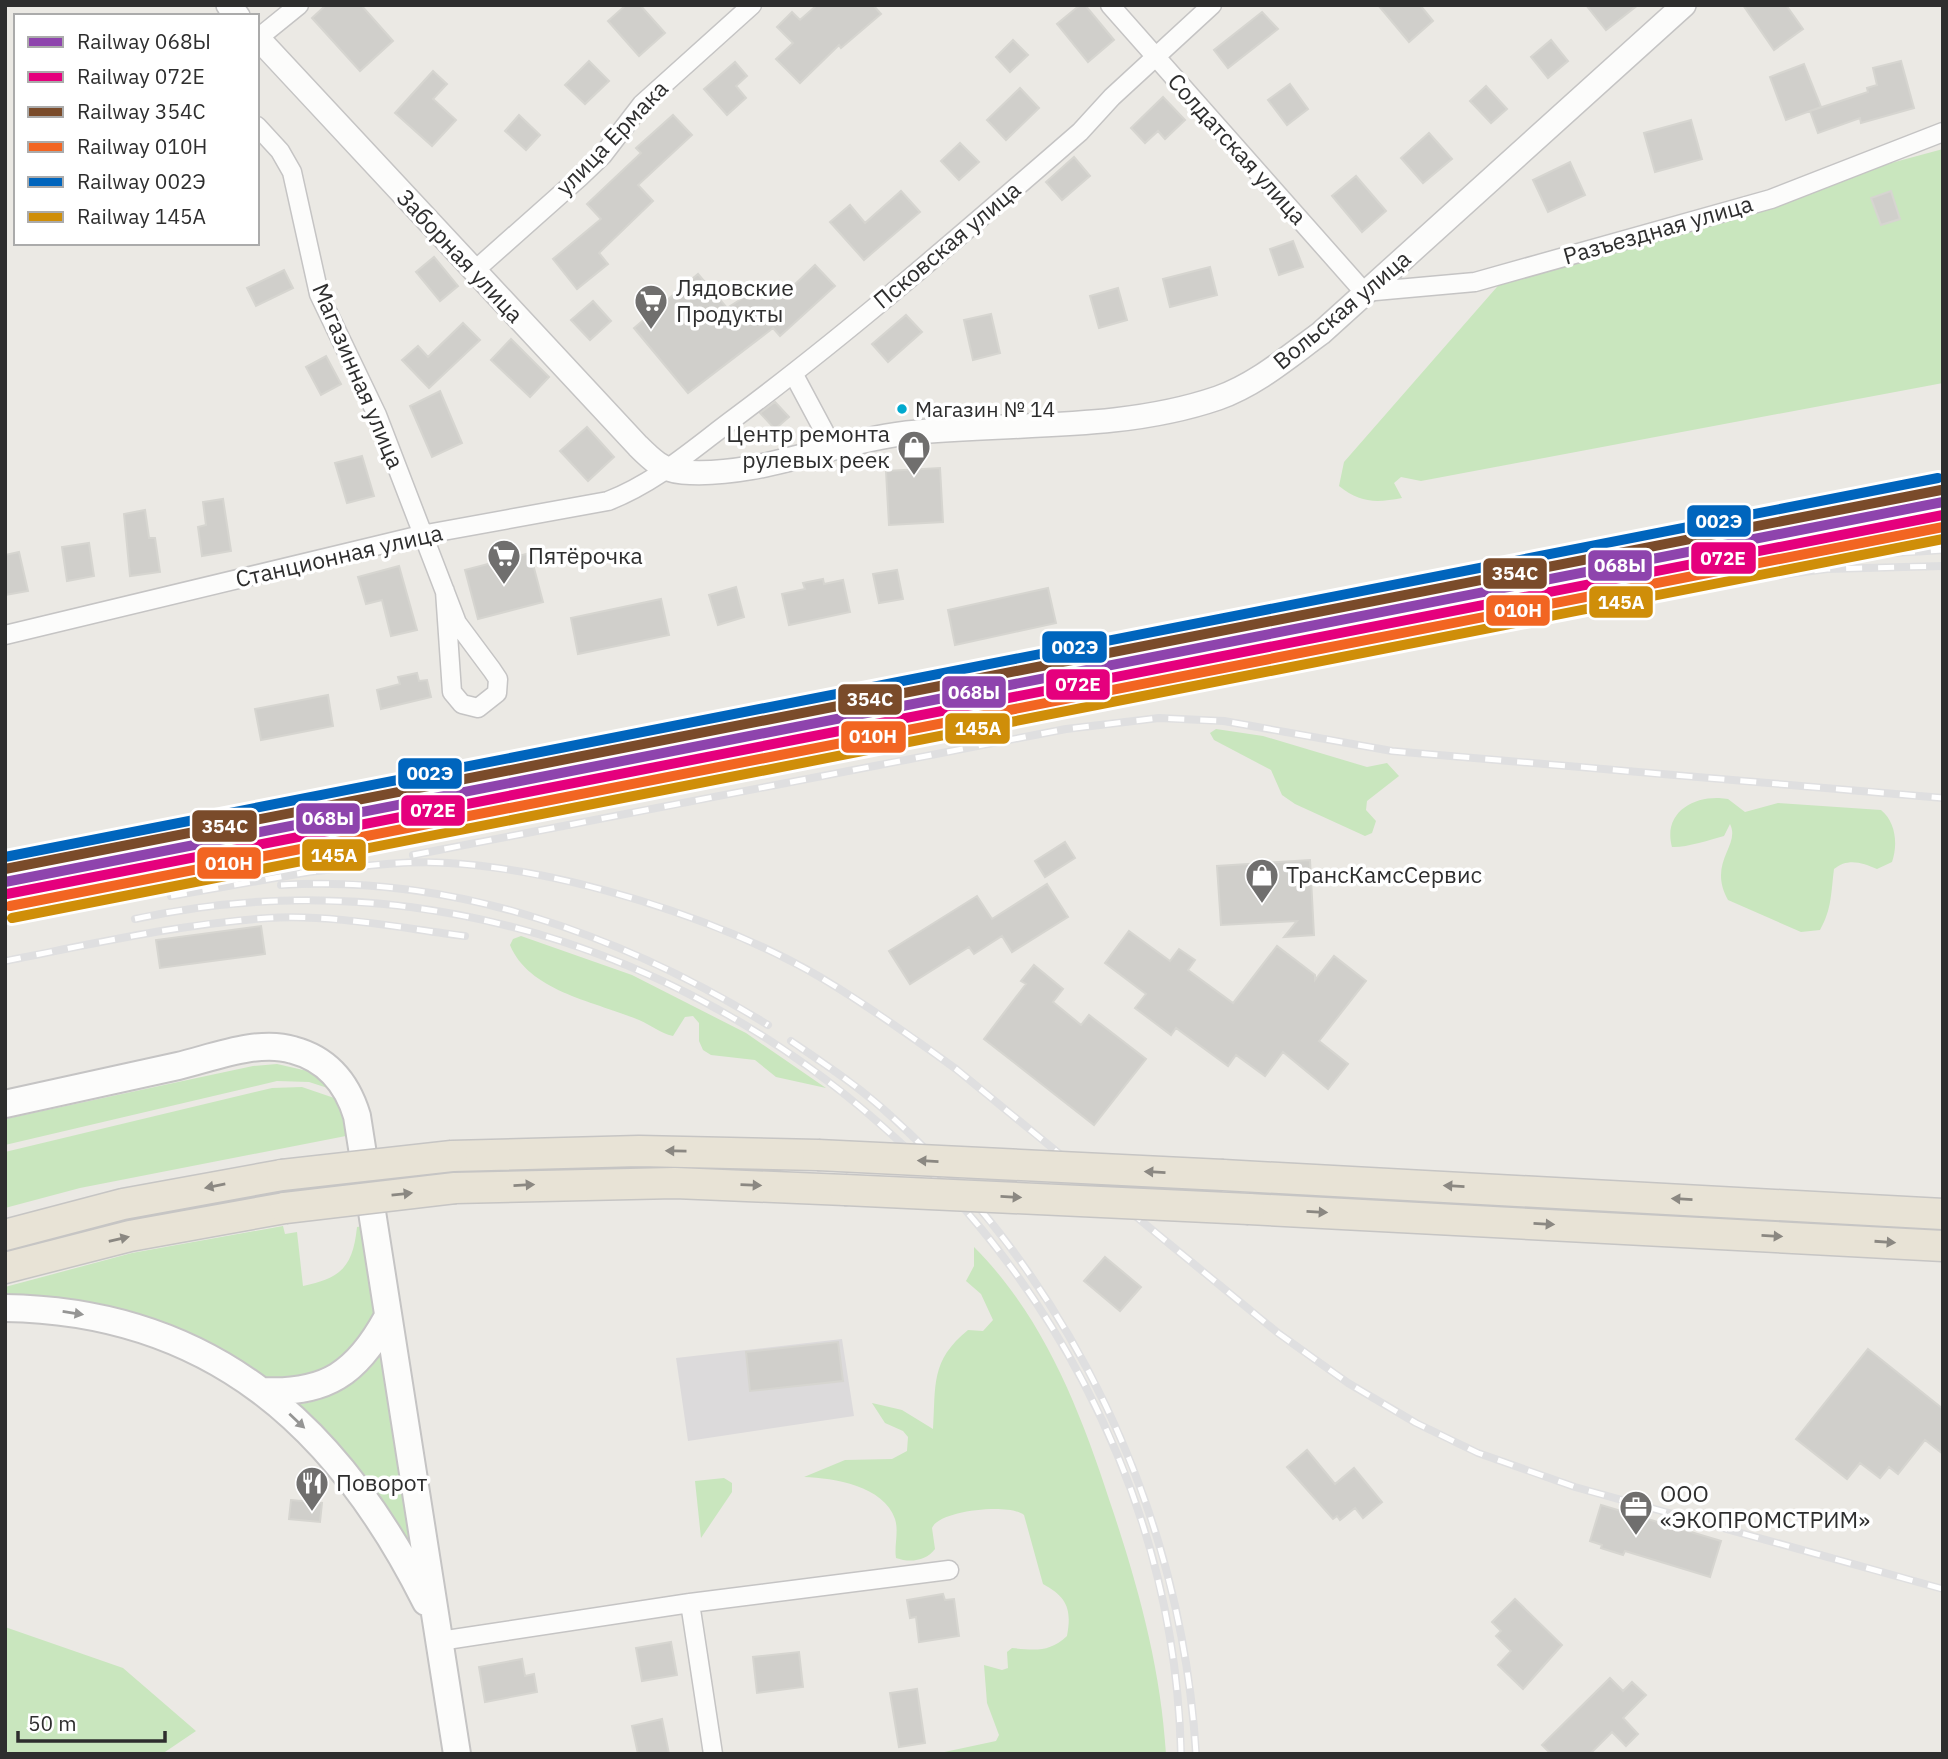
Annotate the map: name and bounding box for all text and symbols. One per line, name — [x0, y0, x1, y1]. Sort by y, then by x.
legend — [14, 14, 259, 245]
text: Railway 068Ы — [77, 27, 211, 55]
text: Railway 072Е — [77, 62, 205, 90]
street label: Солдатская улица — [1162, 66, 1314, 230]
street label: улица Ермака — [549, 73, 674, 201]
text: Railway 354С — [77, 97, 206, 125]
text: Railway 010Н — [77, 132, 207, 160]
text: Railway 002Э — [77, 167, 206, 195]
street label: Псковская улица — [867, 174, 1026, 315]
street label: Заборная улица — [391, 182, 531, 329]
street label: Разъездная улица — [1559, 188, 1756, 270]
text: Railway 145А — [77, 202, 206, 230]
street label: Вольская улица — [1266, 243, 1416, 376]
place label: Лядовские Продукты — [676, 272, 794, 328]
street label: Магазинная улица — [306, 278, 412, 473]
supermarket icon: Лядовские Продукты — [632, 282, 670, 331]
place label: Магазин № 14 — [915, 395, 1055, 423]
marker: Магазин № 14 — [895, 402, 909, 416]
place label: Центр ремонта рулевых реек — [726, 418, 890, 474]
shop icon: Центр ремонта рулевых реек — [895, 428, 933, 477]
line badge: 002Э — [1686, 504, 1752, 538]
text: 002Э — [1696, 509, 1742, 533]
street label: Станционная улица — [232, 517, 445, 593]
supermarket icon: Пятёрочка — [485, 537, 523, 586]
place label: Пятёрочка — [528, 540, 643, 570]
line badge: 072Е — [1690, 541, 1757, 575]
text: 072Е — [1700, 546, 1746, 570]
line badge: 068Ы — [1587, 549, 1653, 582]
text: 068Ы — [1594, 553, 1646, 577]
line badge: 354С — [1482, 557, 1548, 590]
text: 354С — [1492, 561, 1538, 585]
line badge: 145А — [1588, 585, 1654, 619]
text: 145А — [1597, 590, 1645, 614]
line badge: 010Н — [1485, 594, 1551, 627]
text: 010Н — [1494, 598, 1542, 622]
line badge: 002Э — [1041, 630, 1108, 664]
text: 002Э — [1052, 635, 1098, 659]
line badge: 072Е — [1045, 668, 1111, 701]
text: 072Е — [1055, 672, 1101, 696]
line badge: 068Ы — [941, 675, 1007, 709]
text: 068Ы — [948, 680, 1000, 704]
line badge: 354С — [837, 683, 903, 716]
text: 354С — [847, 687, 893, 711]
line badge: 145А — [944, 712, 1011, 745]
text: 145А — [954, 716, 1002, 740]
line badge: 010Н — [840, 720, 907, 754]
text: 010Н — [849, 724, 897, 748]
line badge: 002Э — [397, 757, 463, 790]
text: 002Э — [407, 761, 453, 785]
line badge: 072Е — [400, 794, 466, 827]
text: 072Е — [410, 798, 456, 822]
line badge: 068Ы — [295, 802, 361, 835]
text: 068Ы — [302, 806, 354, 830]
line badge: 354С — [191, 809, 258, 843]
text: 354С — [202, 814, 248, 838]
line badge: 145А — [301, 838, 367, 872]
text: 145А — [310, 843, 358, 867]
line badge: 010Н — [196, 846, 262, 880]
text: 010Н — [205, 851, 253, 875]
shop icon: ТрансКамсСервис — [1243, 856, 1281, 905]
place label: ТрансКамсСервис — [1286, 859, 1482, 889]
one-way arrow — [665, 1145, 687, 1157]
one-way arrow — [916, 1155, 938, 1166]
one-way arrow — [1144, 1166, 1166, 1177]
one-way arrow — [513, 1180, 535, 1191]
one-way arrow — [740, 1180, 762, 1191]
one-way arrow — [1443, 1180, 1465, 1191]
one-way arrow — [204, 1181, 226, 1192]
one-way arrow — [391, 1189, 413, 1200]
one-way arrow — [1000, 1192, 1022, 1203]
one-way arrow — [1670, 1193, 1692, 1204]
one-way arrow — [1306, 1207, 1328, 1218]
one-way arrow — [1534, 1218, 1556, 1229]
one-way arrow — [1761, 1230, 1783, 1241]
one-way arrow — [108, 1233, 130, 1244]
one-way arrow — [1874, 1237, 1896, 1248]
one-way arrow — [62, 1308, 84, 1319]
one-way arrow — [288, 1412, 305, 1428]
restaurant icon: Поворот — [293, 1464, 331, 1513]
place label: Поворот — [336, 1467, 427, 1497]
place label: ООО «ЭКОПРОМСТРИМ» — [1660, 1478, 1870, 1534]
office icon: ООО «ЭКОПРОМСТРИМ» — [1617, 1488, 1655, 1537]
scale bar — [18, 1700, 164, 1744]
text: 50 m — [28, 1709, 77, 1737]

